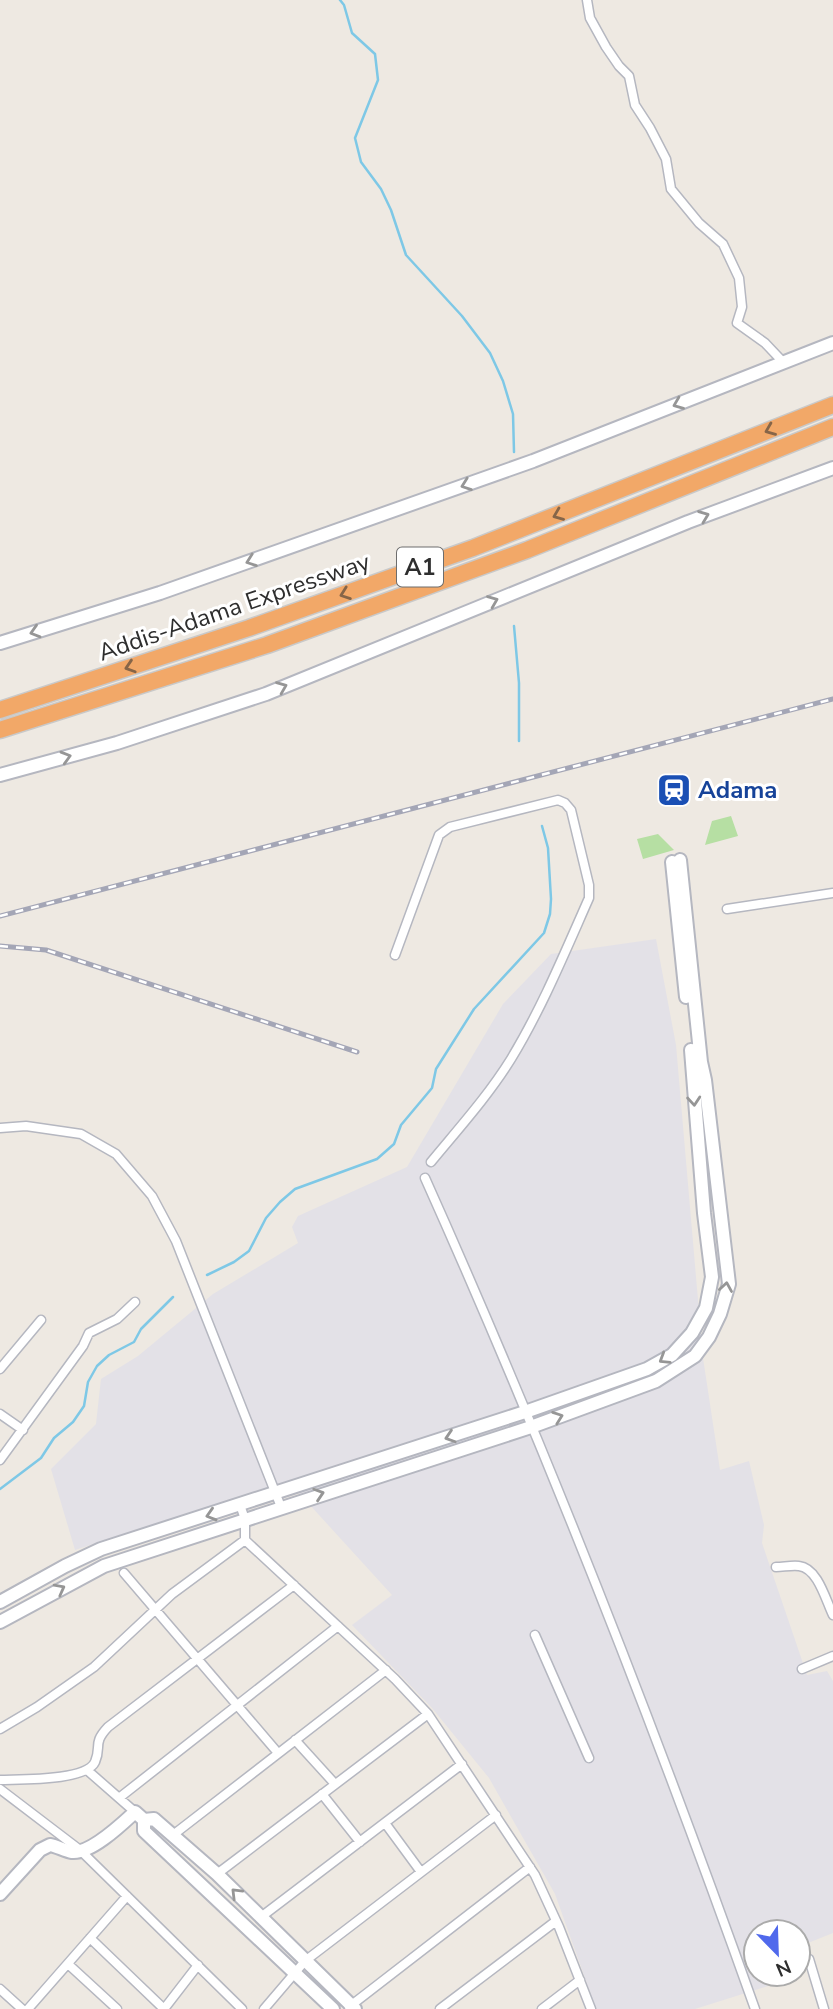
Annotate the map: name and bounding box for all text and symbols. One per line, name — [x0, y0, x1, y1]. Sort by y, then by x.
one-way arrow — [673, 395, 685, 409]
one-way arrow — [764, 422, 776, 436]
one-way arrow — [460, 477, 472, 491]
one-way arrow — [553, 506, 565, 520]
one-way arrow — [697, 510, 709, 524]
street label: Addis-Adama Expressway — [94, 545, 375, 669]
road number: A1 — [397, 548, 443, 586]
one-way arrow — [246, 553, 258, 567]
one-way arrow — [340, 586, 352, 600]
one-way arrow — [486, 596, 498, 610]
one-way arrow — [30, 624, 42, 639]
one-way arrow — [124, 659, 136, 674]
one-way arrow — [276, 682, 288, 696]
one-way arrow — [60, 751, 72, 765]
station icon: Adama — [655, 771, 693, 809]
place label: Adama — [698, 774, 777, 806]
one-way arrow — [686, 1095, 701, 1106]
one-way arrow — [718, 1281, 733, 1293]
one-way arrow — [658, 1351, 671, 1364]
one-way arrow — [552, 1411, 564, 1425]
one-way arrow — [444, 1428, 456, 1443]
one-way arrow — [312, 1488, 324, 1503]
one-way arrow — [205, 1506, 217, 1521]
one-way arrow — [52, 1584, 65, 1597]
one-way arrow — [231, 1888, 244, 1901]
north arrow — [742, 1918, 812, 1988]
text: N — [772, 1953, 795, 1982]

